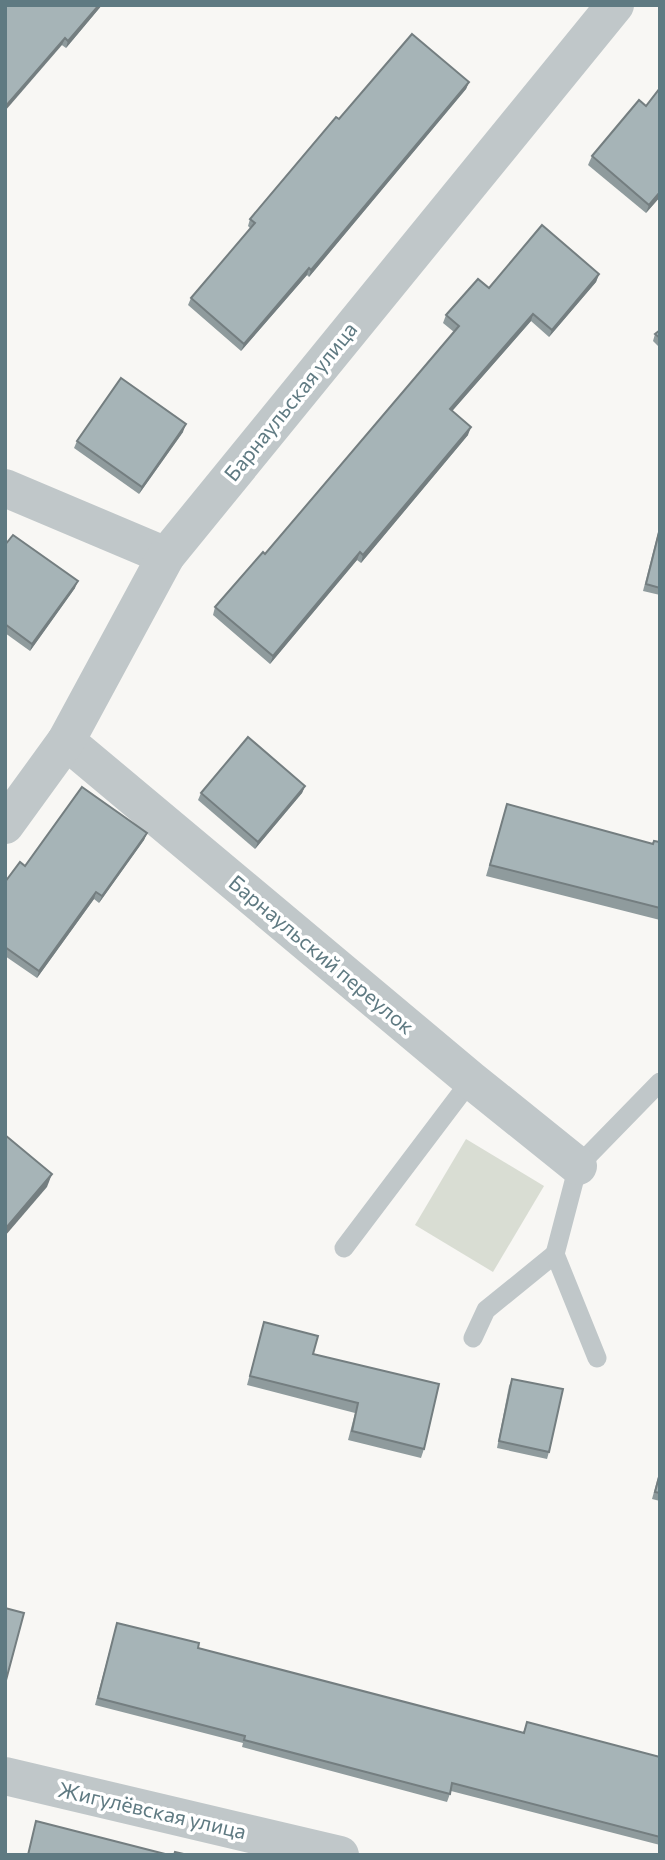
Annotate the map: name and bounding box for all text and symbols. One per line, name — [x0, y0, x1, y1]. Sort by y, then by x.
street label: Барнаульская улица — [218, 317, 362, 485]
street label: Барнаульский переулок — [224, 869, 420, 1039]
street label: Жигулёвская улица — [56, 1776, 249, 1843]

